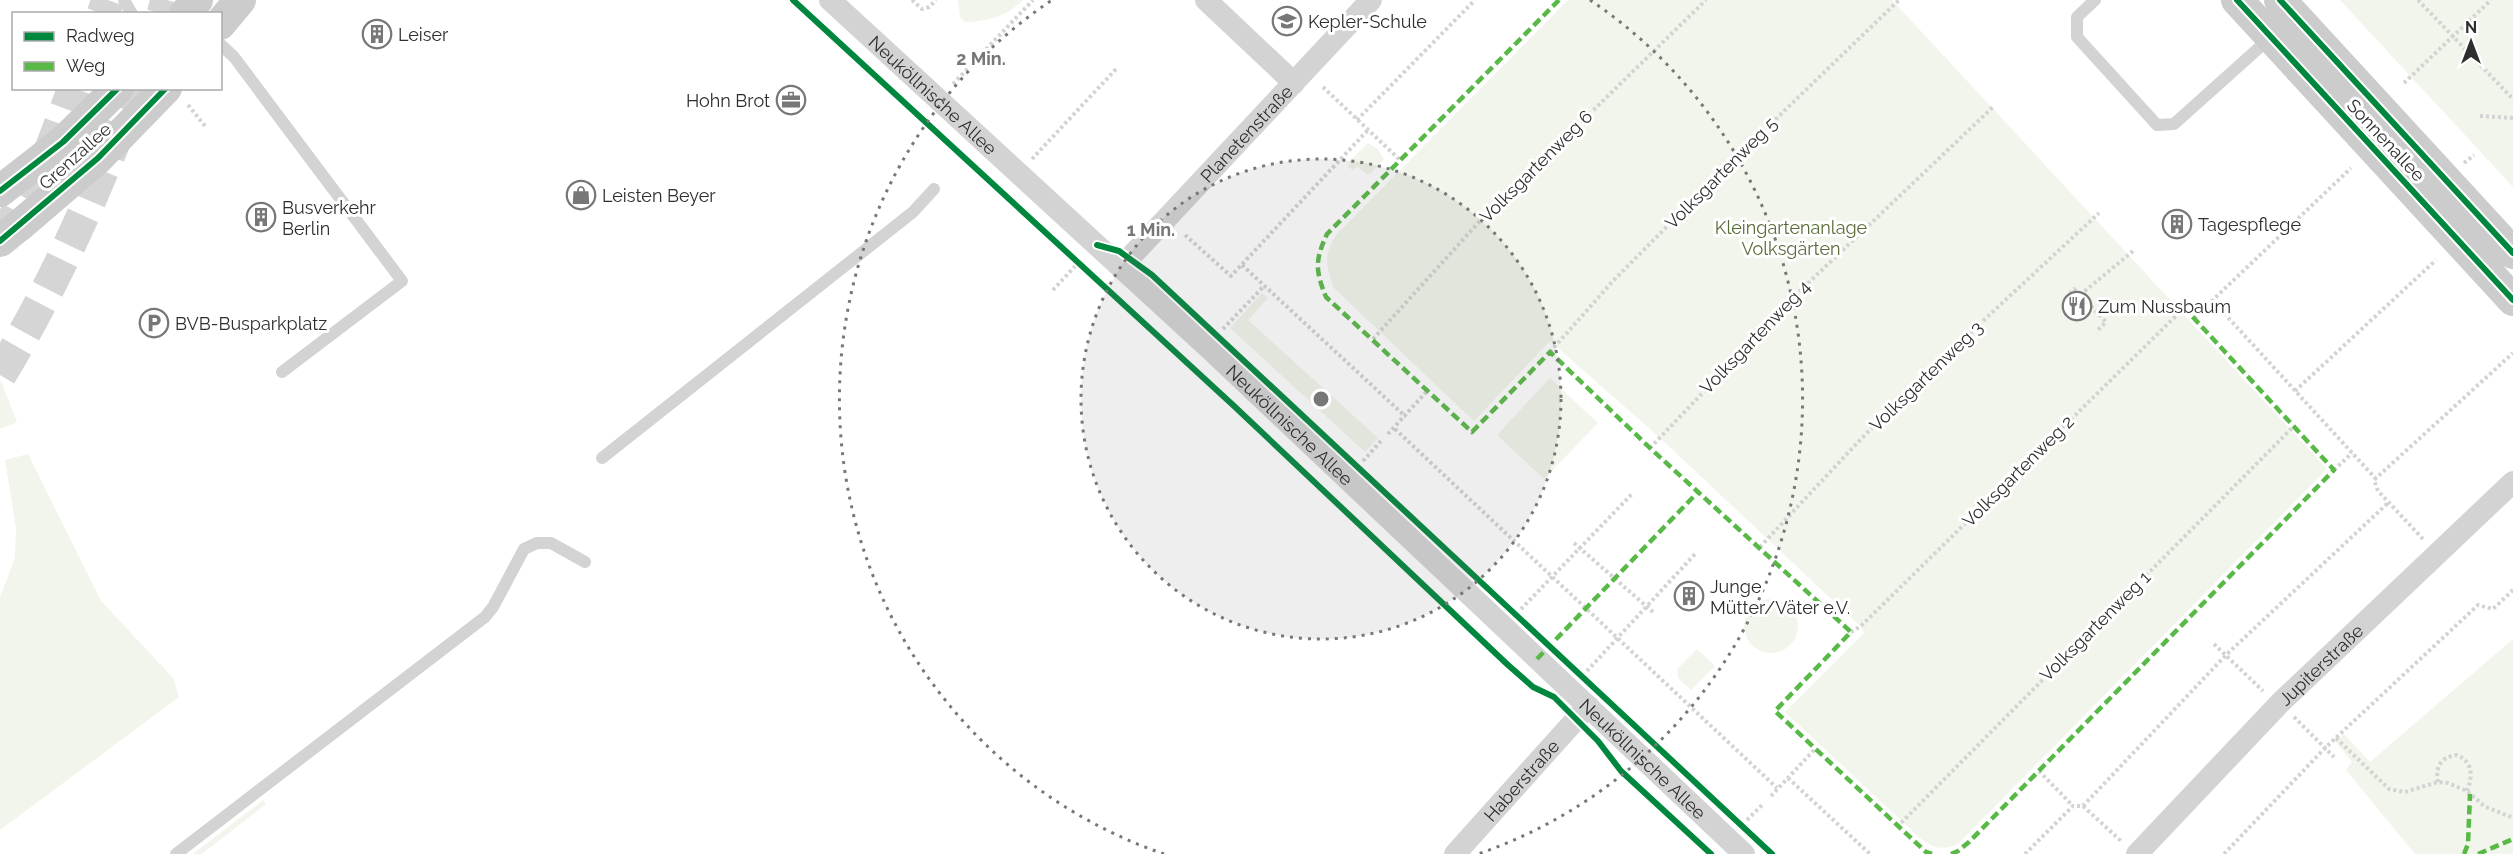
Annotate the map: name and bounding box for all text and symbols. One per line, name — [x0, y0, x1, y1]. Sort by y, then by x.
school or university icon: Kepler-Schule — [1271, 5, 1303, 37]
place label: Kepler-Schule — [1308, 11, 1427, 32]
legend — [12, 12, 222, 90]
north arrow — [2441, 12, 2501, 72]
building icon: Leiser — [361, 18, 393, 50]
text: N — [2465, 18, 2477, 37]
place label: Leiser — [398, 24, 449, 45]
text: Radweg — [66, 25, 135, 46]
street label: Neuköllnische Allee — [865, 31, 1002, 159]
text: 2 Min. — [956, 48, 1006, 69]
text: Weg — [66, 55, 105, 76]
street label: Planetenstraße — [1196, 80, 1297, 186]
office icon: Hohn Brot — [775, 84, 807, 116]
place label: Hohn Brot — [686, 90, 770, 111]
street label: Sonnenallee — [2343, 95, 2430, 186]
street label: Volksgartenweg 6 — [1475, 105, 1597, 227]
street label: Volksgartenweg 5 — [1661, 113, 1781, 233]
street label: Grenzallee — [35, 118, 116, 194]
shop icon: Leisten Beyer — [565, 179, 597, 211]
place label: Leisten Beyer — [602, 185, 716, 206]
place label: Busverkehr Berlin — [282, 197, 376, 239]
building icon: Busverkehr Berlin — [245, 201, 277, 233]
building icon: Tagespflege — [2161, 208, 2193, 240]
place label: Tagespflege — [2198, 214, 2301, 235]
park label: Kleingartenanlage Volksgärten — [1715, 217, 1868, 259]
text: 1 Min. — [1127, 219, 1175, 240]
street label: Volksgartenweg 4 — [1696, 276, 1815, 398]
restaurant icon: Zum Nussbaum — [2061, 290, 2093, 322]
place label: Zum Nussbaum — [2098, 296, 2231, 317]
parking icon: BVB-Busparkplatz — [138, 307, 170, 339]
place label: BVB-Busparkplatz — [175, 313, 327, 334]
street label: Volksgartenweg 3 — [1865, 317, 1987, 435]
street label: Neuköllnische Allee — [1222, 360, 1358, 490]
centre of rings — [1311, 389, 1331, 409]
street label: Volksgartenweg 2 — [1958, 411, 2078, 531]
street label: Volksgartenweg 1 — [2036, 566, 2155, 685]
place label: Junge Mütter/Väter e.V. — [1710, 576, 1850, 618]
building icon: Junge Mütter/Väter e.V. — [1673, 580, 1705, 612]
street label: Jupiterstraße — [2274, 619, 2368, 709]
street label: Neuköllnische Allee — [1576, 694, 1711, 823]
street label: Haberstraße — [1479, 735, 1563, 825]

